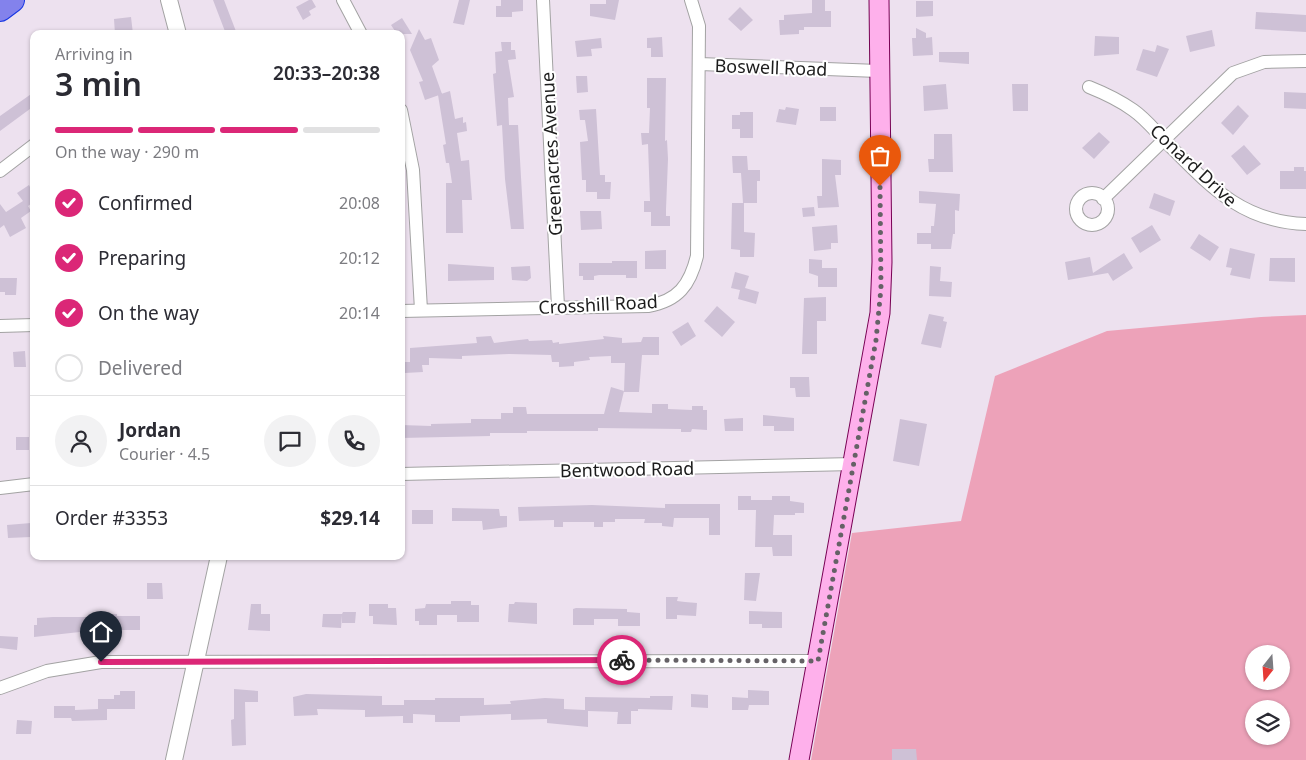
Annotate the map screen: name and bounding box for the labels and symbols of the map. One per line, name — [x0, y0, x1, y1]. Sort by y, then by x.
street label: Boswell Road — [714, 53, 828, 81]
street label: Greenacres Avenue — [535, 71, 567, 237]
street label: Conard Drive — [1145, 118, 1243, 212]
pin — [859, 135, 901, 186]
street label: Crosshill Road — [538, 289, 658, 319]
street label: Bentwood Road — [560, 456, 694, 482]
pin — [80, 611, 122, 662]
courier — [597, 635, 647, 685]
north arrow — [1245, 645, 1290, 690]

